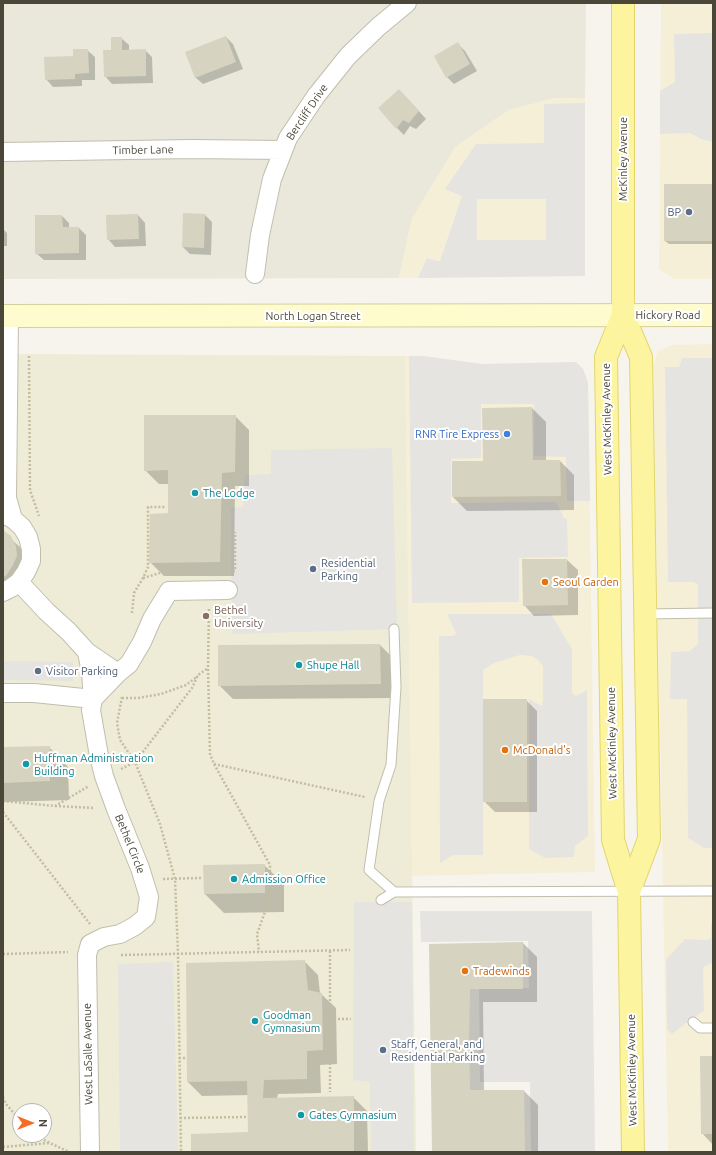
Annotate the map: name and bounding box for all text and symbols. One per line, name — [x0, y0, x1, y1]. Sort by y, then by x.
street label: Bercliff Drive — [283, 81, 331, 143]
street label: McKinley Avenue — [616, 117, 630, 201]
street label: Timber Lane — [112, 143, 174, 157]
place label: BP — [667, 205, 681, 219]
marker: BP — [684, 207, 694, 217]
street label: Hickory Road — [636, 308, 700, 322]
street label: North Logan Street — [265, 309, 361, 323]
street label: West McKinley Avenue — [599, 363, 615, 475]
place label: RNR Tire Express — [415, 427, 499, 441]
marker: RNR Tire Express — [502, 429, 512, 439]
place label: The Lodge — [203, 486, 255, 500]
marker: The Lodge — [190, 488, 200, 498]
place label: Residential Parking — [321, 556, 376, 582]
marker: Residential Parking — [308, 564, 318, 574]
place label: Seoul Garden — [553, 575, 619, 589]
marker: Seoul Garden — [540, 577, 550, 587]
place label: Bethel University — [214, 603, 263, 629]
marker: Bethel University — [201, 611, 211, 621]
place label: Shupe Hall — [307, 658, 359, 672]
marker: Shupe Hall — [294, 660, 304, 670]
place label: Visitor Parking — [46, 664, 118, 678]
marker: Visitor Parking — [33, 666, 43, 676]
street label: West McKinley Avenue — [604, 687, 620, 799]
place label: McDonald's — [513, 743, 571, 757]
marker: McDonald's — [500, 745, 510, 755]
place label: Huffman Administration Building — [34, 751, 154, 777]
marker: Huffman Administration Building — [21, 759, 31, 769]
street label: Bethel Circle — [112, 812, 148, 876]
place label: Admission Office — [242, 872, 326, 886]
marker: Admission Office — [229, 874, 239, 884]
place label: Tradewinds — [473, 964, 530, 978]
marker: Tradewinds — [460, 966, 470, 976]
street label: West LaSalle Avenue — [81, 1003, 95, 1105]
place label: Goodman Gymnasium — [263, 1008, 320, 1034]
street label: West McKinley Avenue — [624, 1014, 640, 1126]
marker: Goodman Gymnasium — [250, 1016, 260, 1026]
place label: Staff, General, and Residential Parking — [391, 1037, 485, 1063]
marker: Staff, General, and Residential Parking — [378, 1045, 388, 1055]
north arrow — [12, 1103, 52, 1143]
place label: Gates Gymnasium — [309, 1108, 397, 1122]
marker: Gates Gymnasium — [296, 1110, 306, 1120]
text: N — [37, 1119, 49, 1127]

